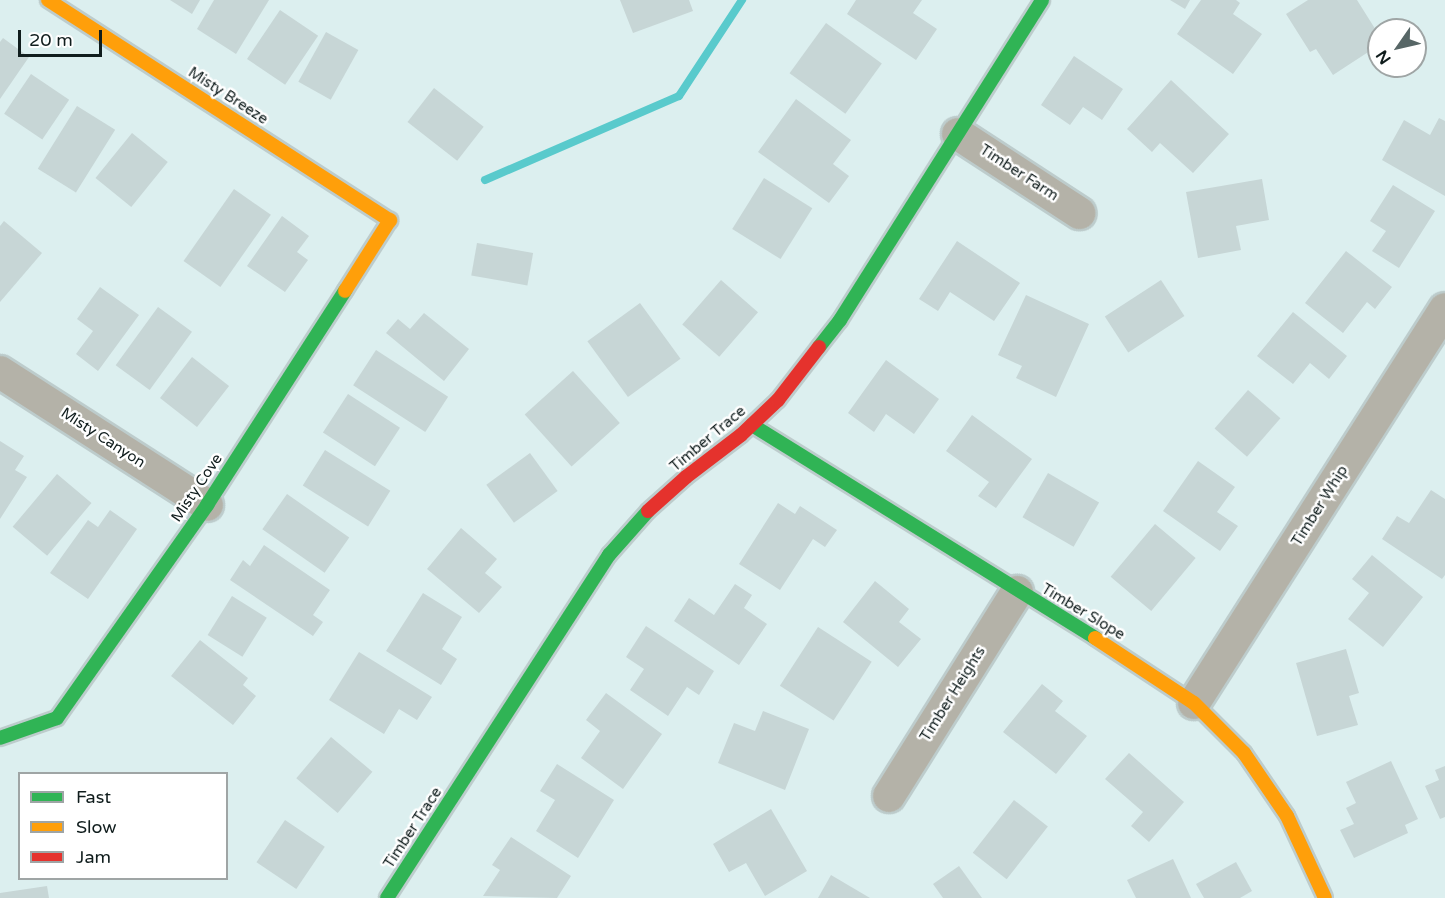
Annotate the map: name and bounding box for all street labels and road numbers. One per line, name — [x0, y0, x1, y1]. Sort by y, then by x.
street label: Misty Breeze — [185, 64, 271, 128]
street label: Timber Farm — [976, 141, 1062, 205]
street label: Timber Trace — [667, 402, 749, 476]
street label: Misty Canyon — [57, 404, 149, 472]
street label: Misty Cove — [168, 450, 226, 526]
street label: Timber Whip — [1288, 462, 1352, 550]
street label: Timber Slope — [1038, 580, 1128, 644]
street label: Timber Heights — [917, 643, 989, 745]
street label: Timber Trace — [380, 784, 446, 872]

